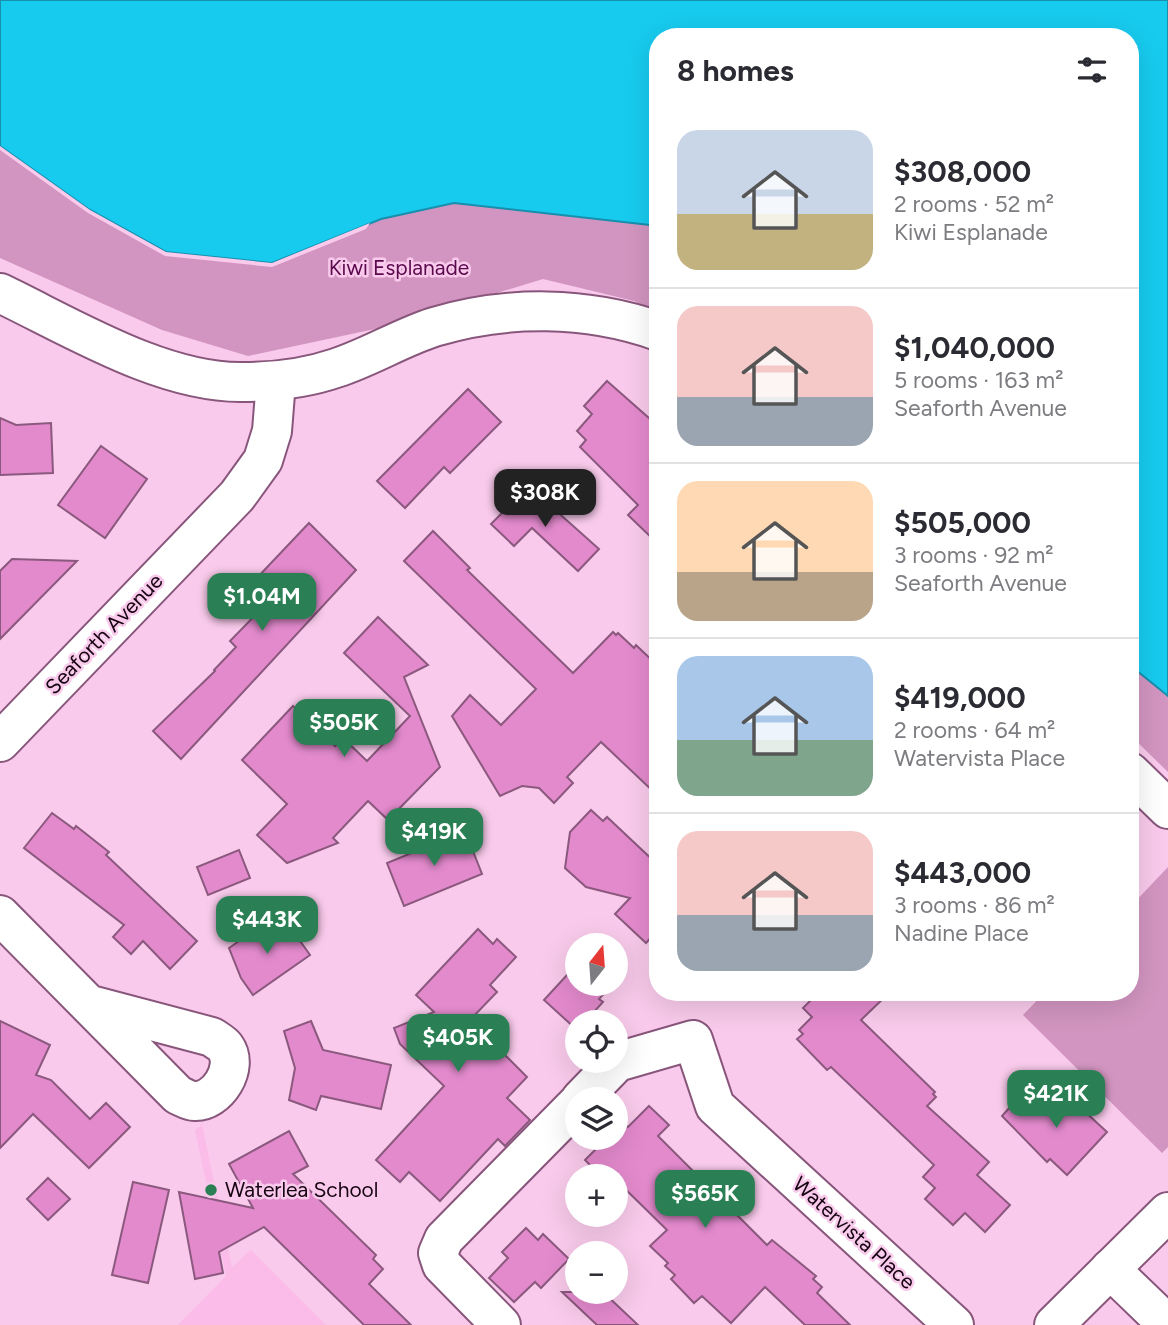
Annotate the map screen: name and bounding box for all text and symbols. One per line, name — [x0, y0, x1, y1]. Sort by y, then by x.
icon: filters — [1073, 51, 1111, 89]
text: 8 homes — [677, 52, 794, 89]
text: $308,000 — [894, 153, 1031, 190]
icon: home — [733, 158, 817, 242]
text: 2 rooms · 52 m² — [894, 190, 1054, 218]
text: Kiwi Esplanade — [894, 218, 1048, 246]
park label: Kiwi Esplanade — [329, 255, 469, 280]
text: $1,040,000 — [894, 329, 1055, 366]
icon: home — [733, 334, 817, 418]
text: 5 rooms · 163 m² — [894, 366, 1063, 394]
text: Seaforth Avenue — [894, 394, 1067, 422]
pin: $308K — [496, 470, 594, 529]
text: $308K — [510, 478, 580, 506]
text: $505,000 — [894, 504, 1031, 541]
icon: home — [733, 509, 817, 593]
text: 3 rooms · 92 m² — [894, 541, 1054, 569]
street label: Seaforth Avenue — [40, 568, 167, 699]
text: Seaforth Avenue — [894, 569, 1067, 597]
pin: $1.04M — [205, 574, 319, 633]
text: $1.04M — [223, 582, 301, 610]
text: $419,000 — [894, 679, 1026, 716]
icon: home — [733, 684, 817, 768]
pin: $505K — [295, 700, 393, 759]
text: $505K — [309, 708, 379, 736]
text: 2 rooms · 64 m² — [894, 716, 1055, 744]
text: Watervista Place — [894, 744, 1065, 772]
pin: $419K — [385, 808, 483, 868]
text: $419K — [401, 817, 467, 845]
text: $443,000 — [894, 854, 1031, 891]
icon: home — [733, 859, 817, 943]
text: 3 rooms · 86 m² — [894, 891, 1055, 919]
pin: $443K — [218, 897, 316, 956]
text: $443K — [232, 905, 302, 933]
text: Nadine Place — [894, 919, 1029, 947]
north arrow — [565, 933, 628, 996]
map controls — [565, 933, 628, 1304]
button: locate — [565, 1010, 628, 1073]
pin: $405K — [409, 1014, 507, 1074]
text: $405K — [423, 1023, 493, 1051]
pin: $421K — [1007, 1070, 1105, 1130]
text: $421K — [1023, 1079, 1089, 1107]
button: layers — [565, 1087, 628, 1150]
button: + — [565, 1164, 628, 1227]
pin: $565K — [656, 1170, 754, 1230]
street label: Watervista Place — [788, 1171, 921, 1294]
place label: Waterlea School — [225, 1177, 378, 1202]
text: $565K — [671, 1179, 739, 1207]
marker: Waterlea School — [203, 1182, 219, 1198]
button: − — [565, 1241, 628, 1304]

